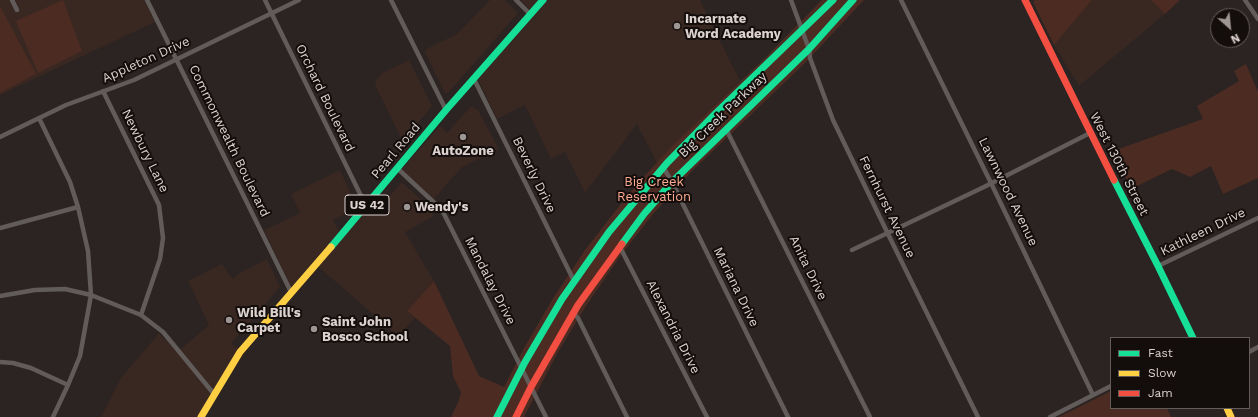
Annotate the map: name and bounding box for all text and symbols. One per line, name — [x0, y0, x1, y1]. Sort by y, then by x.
north arrow — [1210, 8, 1250, 48]
place label: Incarnate Word Academy — [685, 11, 781, 42]
marker: Incarnate Word Academy — [672, 21, 682, 31]
text: N — [1229, 31, 1242, 46]
street label: Appleton Drive — [100, 34, 192, 86]
street label: Orchard Boulevard — [292, 42, 358, 154]
street label: Commonwealth Boulevard — [185, 62, 273, 220]
street label: Big Creek Parkway — [676, 69, 770, 161]
street label: Newbury Lane — [118, 107, 172, 195]
street label: West 130th Street — [1086, 110, 1152, 218]
street label: Pearl Road — [368, 120, 424, 182]
marker: AutoZone — [458, 132, 468, 142]
street label: Beverly Drive — [509, 135, 559, 215]
street label: Lawnwood Avenue — [975, 135, 1041, 249]
place label: AutoZone — [432, 143, 494, 159]
street label: Fernhurst Avenue — [855, 153, 919, 261]
park label: Big Creek Reservation — [617, 174, 691, 205]
road number: US 42 — [345, 195, 389, 215]
place label: Wendy's — [415, 199, 468, 215]
marker: Wendy's — [402, 202, 412, 212]
street label: Kathleen Drive — [1158, 205, 1248, 259]
street label: Anita Drive — [786, 233, 830, 303]
street label: Mandalay Drive — [461, 235, 519, 327]
street label: Mariana Drive — [710, 245, 762, 329]
street label: Alexandria Drive — [643, 278, 703, 376]
place label: Wild Bill's Carpet — [237, 305, 301, 336]
place label: Saint John Bosco School — [322, 314, 408, 345]
marker: Wild Bill's Carpet — [224, 315, 234, 325]
marker: Saint John Bosco School — [309, 324, 319, 334]
legend — [1110, 337, 1250, 409]
text: Fast — [1148, 346, 1173, 360]
text: Slow — [1148, 366, 1176, 380]
text: Jam — [1148, 386, 1173, 400]

